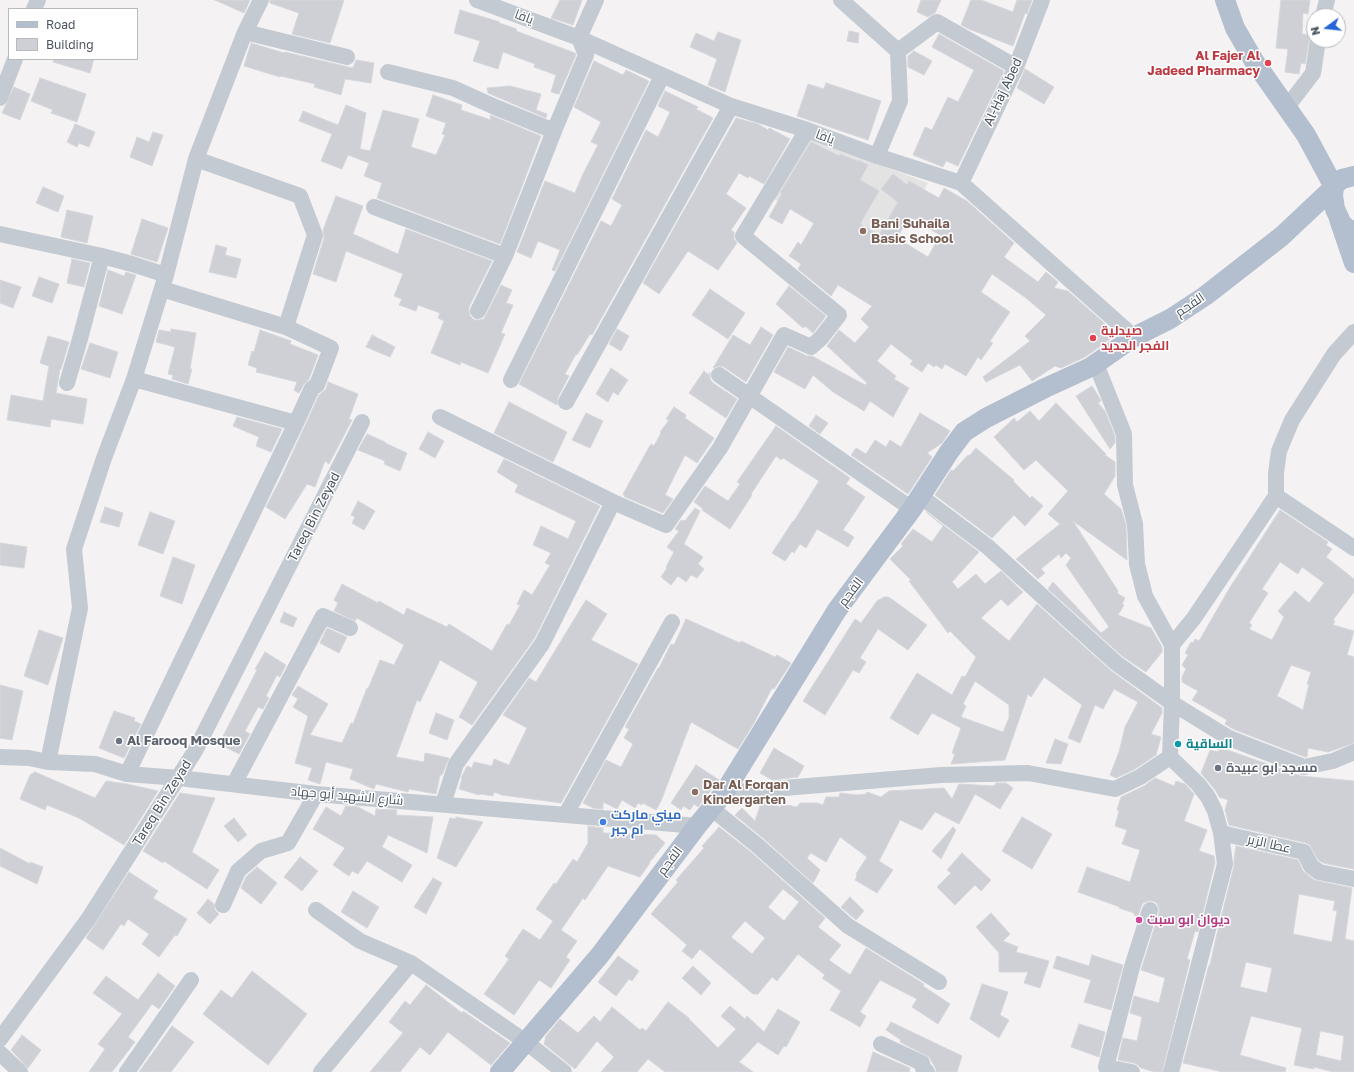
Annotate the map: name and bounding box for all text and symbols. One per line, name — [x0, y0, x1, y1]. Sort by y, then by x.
street label: يافا — [512, 6, 536, 28]
legend — [8, 8, 138, 60]
north arrow — [1306, 8, 1346, 48]
text: Road — [46, 17, 75, 32]
text: N — [1308, 25, 1322, 37]
text: Building — [46, 37, 94, 52]
place label: Al Fajer Al Jadeed Pharmacy — [1147, 48, 1260, 79]
street label: Al-Haj Abed — [980, 56, 1026, 128]
marker: Al Fajer Al Jadeed Pharmacy — [1263, 58, 1273, 68]
street label: يافا — [813, 126, 837, 148]
place label: Bani Suhaila Basic School — [871, 216, 953, 247]
marker: Bani Suhaila Basic School — [858, 226, 868, 236]
street label: الفجم — [1172, 290, 1208, 320]
place label: صيدلية الفجر الجديد — [1101, 323, 1169, 354]
marker: صيدلية الفجر الجديد — [1088, 333, 1098, 343]
street label: Tareq Bin Zeyad — [285, 470, 343, 564]
street label: الفجم — [835, 575, 867, 609]
place label: Al Farooq Mosque — [127, 733, 240, 749]
marker: Al Farooq Mosque — [114, 736, 124, 746]
place label: الساقية — [1186, 736, 1233, 752]
marker: الساقية — [1173, 739, 1183, 749]
street label: Tareq Bin Zeyad — [129, 757, 195, 849]
place label: مسجد ابو عبيدة — [1226, 760, 1318, 776]
marker: مسجد ابو عبيدة — [1213, 763, 1223, 773]
place label: Dar Al Forqan Kindergarten — [703, 777, 789, 808]
street label: شارع الشهيد أبو جهاد — [290, 783, 404, 809]
marker: Dar Al Forqan Kindergarten — [690, 787, 700, 797]
place label: ميني ماركت ام جبر — [611, 807, 681, 838]
marker: ميني ماركت ام جبر — [598, 817, 608, 827]
street label: عطا الزير — [1246, 831, 1292, 857]
street label: الفجم — [654, 844, 686, 878]
place label: ديوان ابو سبت — [1147, 912, 1230, 928]
marker: ديوان ابو سبت — [1134, 915, 1144, 925]

